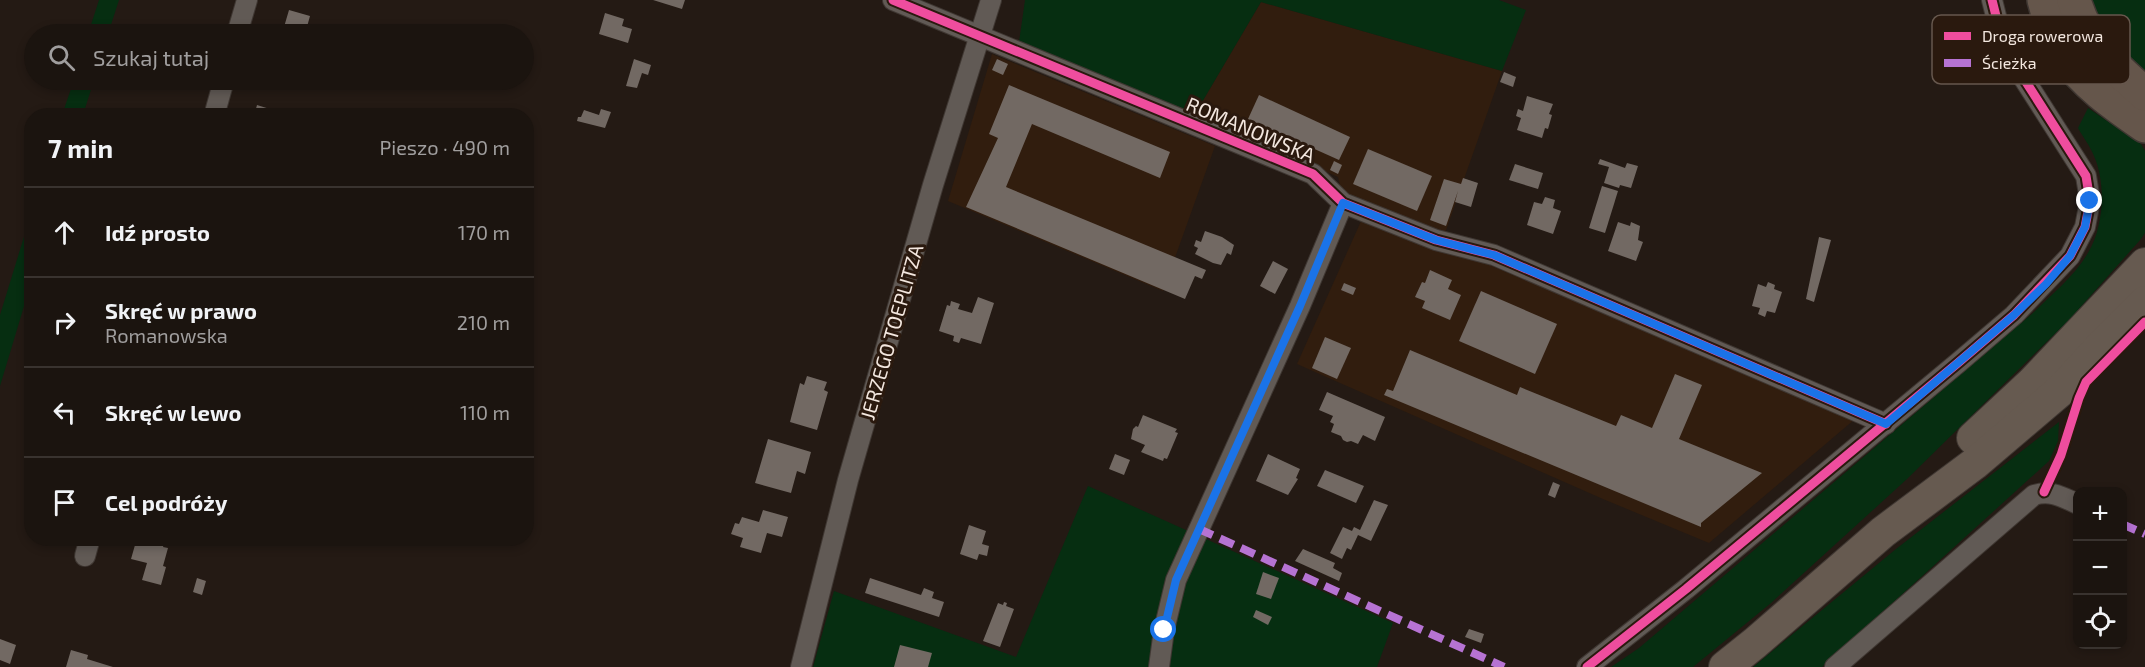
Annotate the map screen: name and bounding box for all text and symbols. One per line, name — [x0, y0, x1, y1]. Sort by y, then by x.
legend — [1932, 15, 2130, 84]
search box — [24, 24, 534, 90]
text: Droga rowerowa — [1982, 26, 2103, 45]
icon: search — [45, 41, 78, 74]
text: Szukaj tutaj — [93, 44, 209, 70]
text: Ścieżka — [1982, 53, 2036, 72]
street label: ROMANOWSKA — [1183, 91, 1320, 167]
text: 7 min — [48, 132, 113, 163]
text: Pieszo · 490 m — [379, 135, 510, 159]
route end — [2076, 187, 2102, 213]
icon: ahead — [48, 216, 81, 249]
text: Idź prosto — [105, 219, 210, 245]
text: 170 m — [458, 220, 510, 244]
street label: JERZEGO TOEPLITZA — [854, 241, 928, 422]
text: Skręć w prawo — [105, 297, 257, 323]
icon: right — [48, 306, 81, 339]
text: 210 m — [457, 310, 510, 334]
text: Romanowska — [105, 323, 228, 347]
icon: left — [48, 396, 81, 429]
text: Skręć w lewo — [105, 399, 242, 425]
text: 110 m — [460, 400, 510, 424]
icon: arrive — [48, 486, 81, 519]
map controls — [2073, 487, 2127, 649]
button: + — [2073, 487, 2127, 541]
text: Cel podróży — [105, 489, 227, 515]
button: − — [2073, 541, 2127, 595]
button: locate — [2073, 595, 2127, 649]
route start — [1150, 616, 1176, 642]

